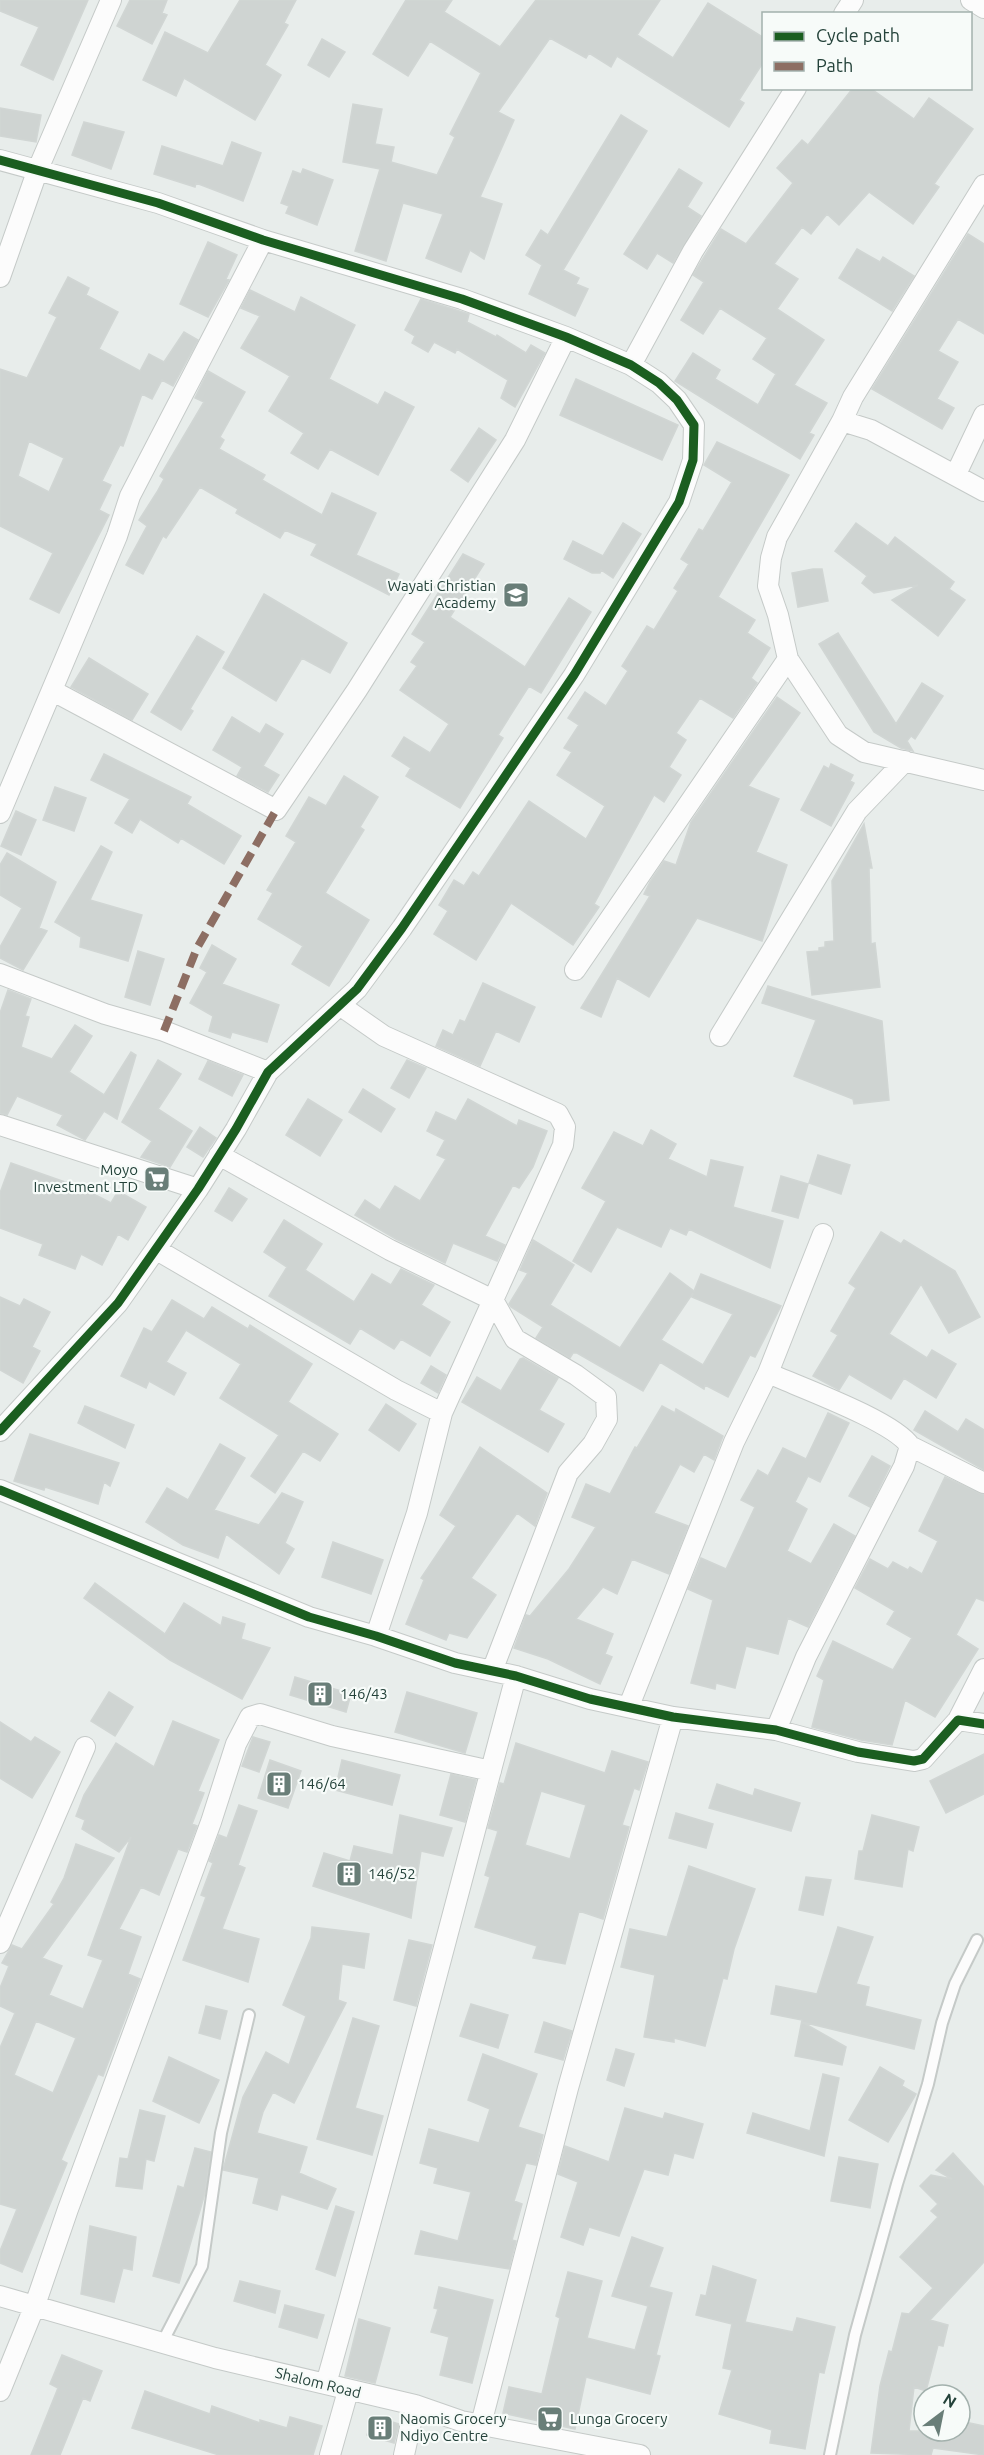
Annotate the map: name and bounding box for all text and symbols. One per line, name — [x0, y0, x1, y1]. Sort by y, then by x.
legend — [762, 12, 972, 90]
text: Cycle path — [816, 25, 900, 45]
text: Path — [816, 55, 853, 75]
place label: Wayati Christian Academy — [387, 577, 496, 611]
school or university icon: Wayati Christian Academy — [501, 580, 531, 610]
place label: Moyo Investment LTD — [33, 1161, 138, 1195]
supermarket icon: Moyo Investment LTD — [142, 1164, 172, 1194]
building icon: 146/43 — [305, 1679, 335, 1709]
place label: 146/43 — [340, 1685, 388, 1702]
building icon: 146/64 — [264, 1769, 294, 1799]
place label: 146/64 — [298, 1775, 346, 1792]
building icon: 146/52 — [334, 1859, 364, 1889]
place label: 146/52 — [368, 1865, 416, 1882]
street label: Shalom Road — [273, 2364, 363, 2401]
north arrow — [912, 2383, 972, 2443]
text: N — [940, 2389, 960, 2411]
supermarket icon: Lunga Grocery — [535, 2404, 565, 2434]
place label: Naomis Grocery Ndiyo Centre — [400, 2410, 507, 2444]
place label: Lunga Grocery — [570, 2410, 667, 2427]
building icon: Naomis Grocery Ndiyo Centre — [365, 2413, 395, 2443]

